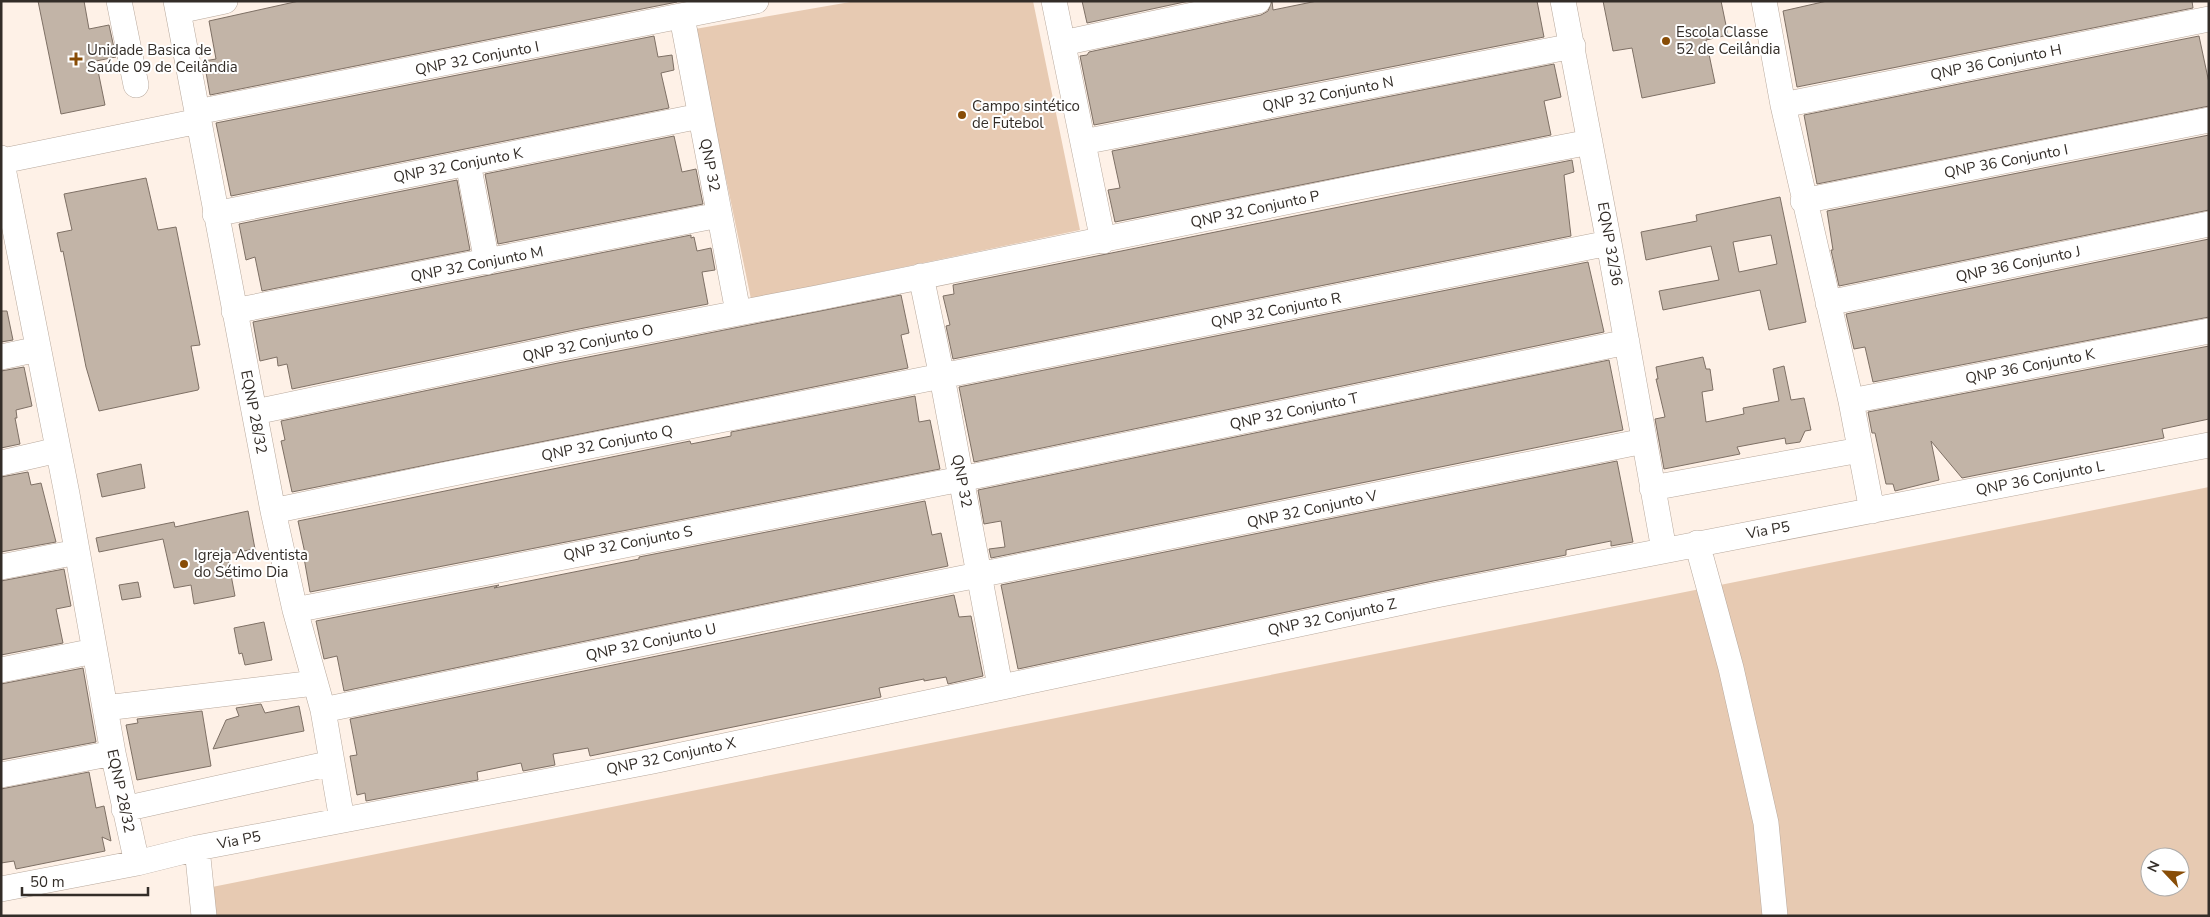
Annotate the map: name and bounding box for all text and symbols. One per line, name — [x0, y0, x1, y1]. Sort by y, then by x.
place label: Escola Classe 52 de Ceilândia — [1676, 22, 1781, 59]
marker: Escola Classe 52 de Ceilândia — [1660, 35, 1672, 47]
street label: QNP 32 Conjunto I — [413, 36, 541, 80]
street label: QNP 36 Conjunto H — [1929, 39, 2063, 85]
place label: Unidade Basica de Saúde 09 de Ceilândia — [87, 40, 238, 77]
marker: Unidade Basica de Saúde 09 de Ceilândia — [69, 52, 83, 66]
street label: QNP 32 Conjunto N — [1261, 71, 1395, 117]
place label: Campo sintético de Futebol — [972, 96, 1080, 133]
marker: Campo sintético de Futebol — [956, 109, 968, 121]
street label: QNP 32 — [695, 137, 725, 193]
street label: QNP 36 Conjunto I — [1942, 139, 2070, 183]
street label: QNP 32 Conjunto K — [392, 143, 525, 187]
street label: QNP 32 Conjunto P — [1189, 185, 1322, 232]
street label: EQNP 32/36 — [1593, 200, 1627, 288]
street label: QNP 32 Conjunto M — [409, 241, 545, 287]
street label: QNP 36 Conjunto J — [1954, 241, 2082, 287]
street label: QNP 32 Conjunto R — [1209, 288, 1343, 332]
street label: QNP 32 Conjunto O — [521, 319, 655, 367]
street label: QNP 36 Conjunto K — [1964, 344, 2097, 388]
street label: EQNP 28/32 — [236, 368, 272, 456]
street label: QNP 32 Conjunto T — [1228, 388, 1360, 434]
street label: QNP 32 Conjunto Q — [540, 420, 674, 466]
street label: QNP 32 — [947, 453, 977, 509]
street label: QNP 36 Conjunto L — [1974, 456, 2106, 500]
street label: QNP 32 Conjunto V — [1245, 485, 1379, 533]
street label: Via P5 — [1744, 516, 1791, 544]
street label: QNP 32 Conjunto S — [562, 521, 694, 565]
place label: Igreja Adventista do Sétimo Dia — [194, 545, 308, 582]
marker: Igreja Adventista do Sétimo Dia — [178, 558, 190, 570]
street label: QNP 32 Conjunto Z — [1266, 594, 1398, 640]
street label: QNP 32 Conjunto U — [584, 618, 718, 666]
street label: QNP 32 Conjunto X — [604, 732, 738, 779]
street label: EQNP 28/32 — [102, 747, 140, 835]
street label: Via P5 — [214, 826, 263, 854]
north arrow — [2140, 847, 2190, 897]
text: N — [2143, 858, 2164, 875]
scale bar — [22, 864, 149, 896]
text: 50 m — [30, 872, 65, 892]

